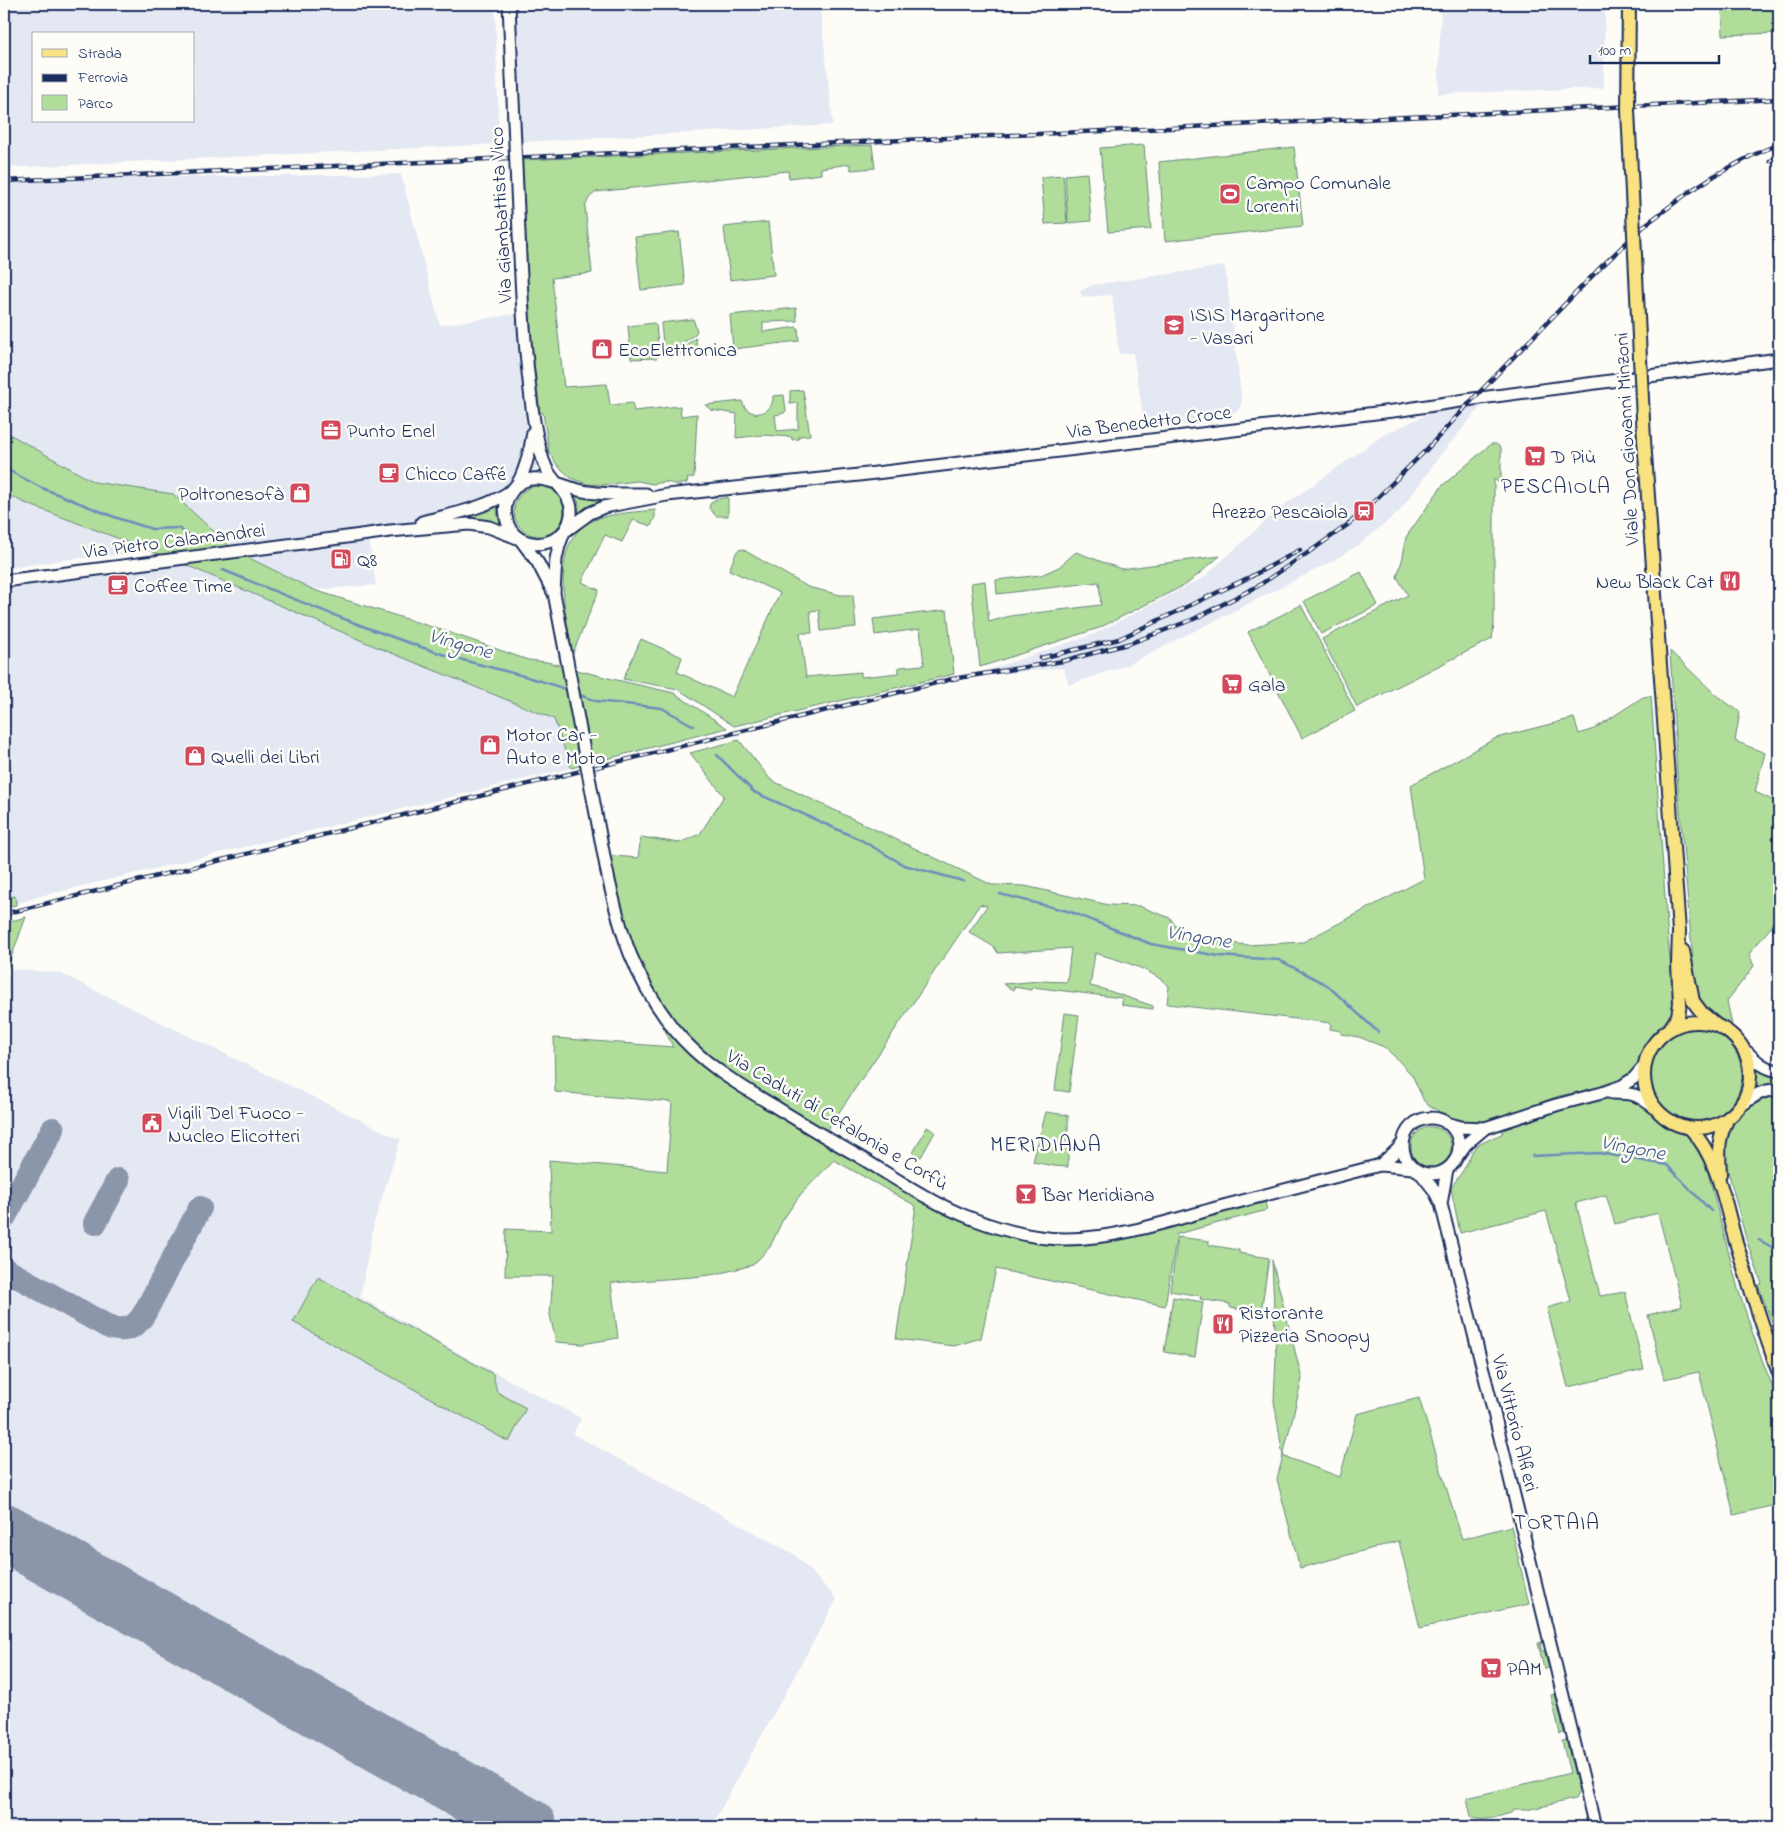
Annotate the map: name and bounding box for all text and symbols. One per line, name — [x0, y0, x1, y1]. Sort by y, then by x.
legend — [32, 32, 195, 122]
scale bar — [1590, 32, 1719, 64]
text: 100 m — [1598, 40, 1631, 62]
text: Strada — [78, 43, 122, 65]
text: Ferrovia — [77, 67, 128, 89]
text: Parco — [78, 93, 113, 115]
street label: Via Giambattista Vico — [483, 126, 522, 305]
place label: Campo Comunale Lorenti — [1246, 170, 1391, 222]
sports icon: Campo Comunale Lorenti — [1218, 182, 1242, 206]
place label: ISIS Margaritone - Vasari — [1190, 302, 1325, 354]
school or university icon: ISIS Margaritone - Vasari — [1162, 313, 1186, 337]
street label: Viale Don Giovanni Minzoni — [1608, 332, 1649, 547]
shop icon: EcoElettronica — [590, 337, 614, 361]
place label: EcoElettronica — [618, 337, 737, 366]
street label: Via Benedetto Croce — [1064, 399, 1233, 448]
office icon: Punto Enel — [319, 418, 343, 442]
place label: Punto Enel — [347, 418, 435, 447]
supermarket icon: D Più — [1523, 444, 1547, 468]
place label: D Più — [1550, 444, 1596, 473]
cafe icon: Chicco Caffé — [377, 461, 401, 485]
place label: Chicco Caffé — [405, 461, 506, 490]
district label: PESCAIOLA — [1501, 473, 1611, 503]
place label: Poltronesofà — [178, 481, 284, 510]
shop icon: Poltronesofà — [288, 481, 312, 505]
place label: Arezzo Pescaiola — [1212, 499, 1348, 528]
station icon: Arezzo Pescaiola — [1352, 499, 1376, 523]
street label: Via Pietro Calamandrei — [81, 517, 267, 568]
fuel station icon: Q8 — [329, 547, 353, 571]
place label: Q8 — [357, 547, 377, 576]
place label: New Black Cat — [1596, 569, 1714, 598]
restaurant icon: New Black Cat — [1718, 569, 1742, 593]
cafe icon: Coffee Time — [106, 573, 130, 597]
place label: Coffee Time — [134, 573, 232, 602]
water label: Vingone — [425, 622, 497, 670]
supermarket icon: Gala — [1220, 672, 1244, 696]
place label: Gala — [1248, 672, 1286, 701]
place label: Motor Car - Auto e Moto — [506, 722, 605, 774]
shop icon: Motor Car - Auto e Moto — [478, 733, 502, 757]
shop icon: Quelli dei Libri — [183, 744, 207, 768]
place label: Quelli dei Libri — [211, 744, 320, 773]
water label: Vingone — [1164, 918, 1235, 959]
street label: Via Caduti di Cefalonia e Corfù — [719, 1043, 953, 1199]
place label: Vigili Del Fuoco - Nucleo Elicotteri — [167, 1100, 304, 1152]
public building icon: Vigili Del Fuoco - Nucleo Elicotteri — [140, 1111, 164, 1135]
water label: Vingone — [1598, 1128, 1669, 1171]
district label: MERIDIANA — [990, 1131, 1102, 1161]
bar icon: Bar Meridiana — [1014, 1182, 1038, 1206]
place label: Bar Meridiana — [1041, 1182, 1155, 1211]
place label: Ristorante Pizzeria Snoopy — [1239, 1300, 1370, 1352]
restaurant icon: Ristorante Pizzeria Snoopy — [1211, 1312, 1235, 1336]
street label: Via Vittorio Alfieri — [1482, 1351, 1545, 1495]
district label: TORTAIA — [1514, 1509, 1600, 1539]
supermarket icon: PAM — [1479, 1656, 1503, 1680]
place label: PAM — [1507, 1656, 1542, 1685]

